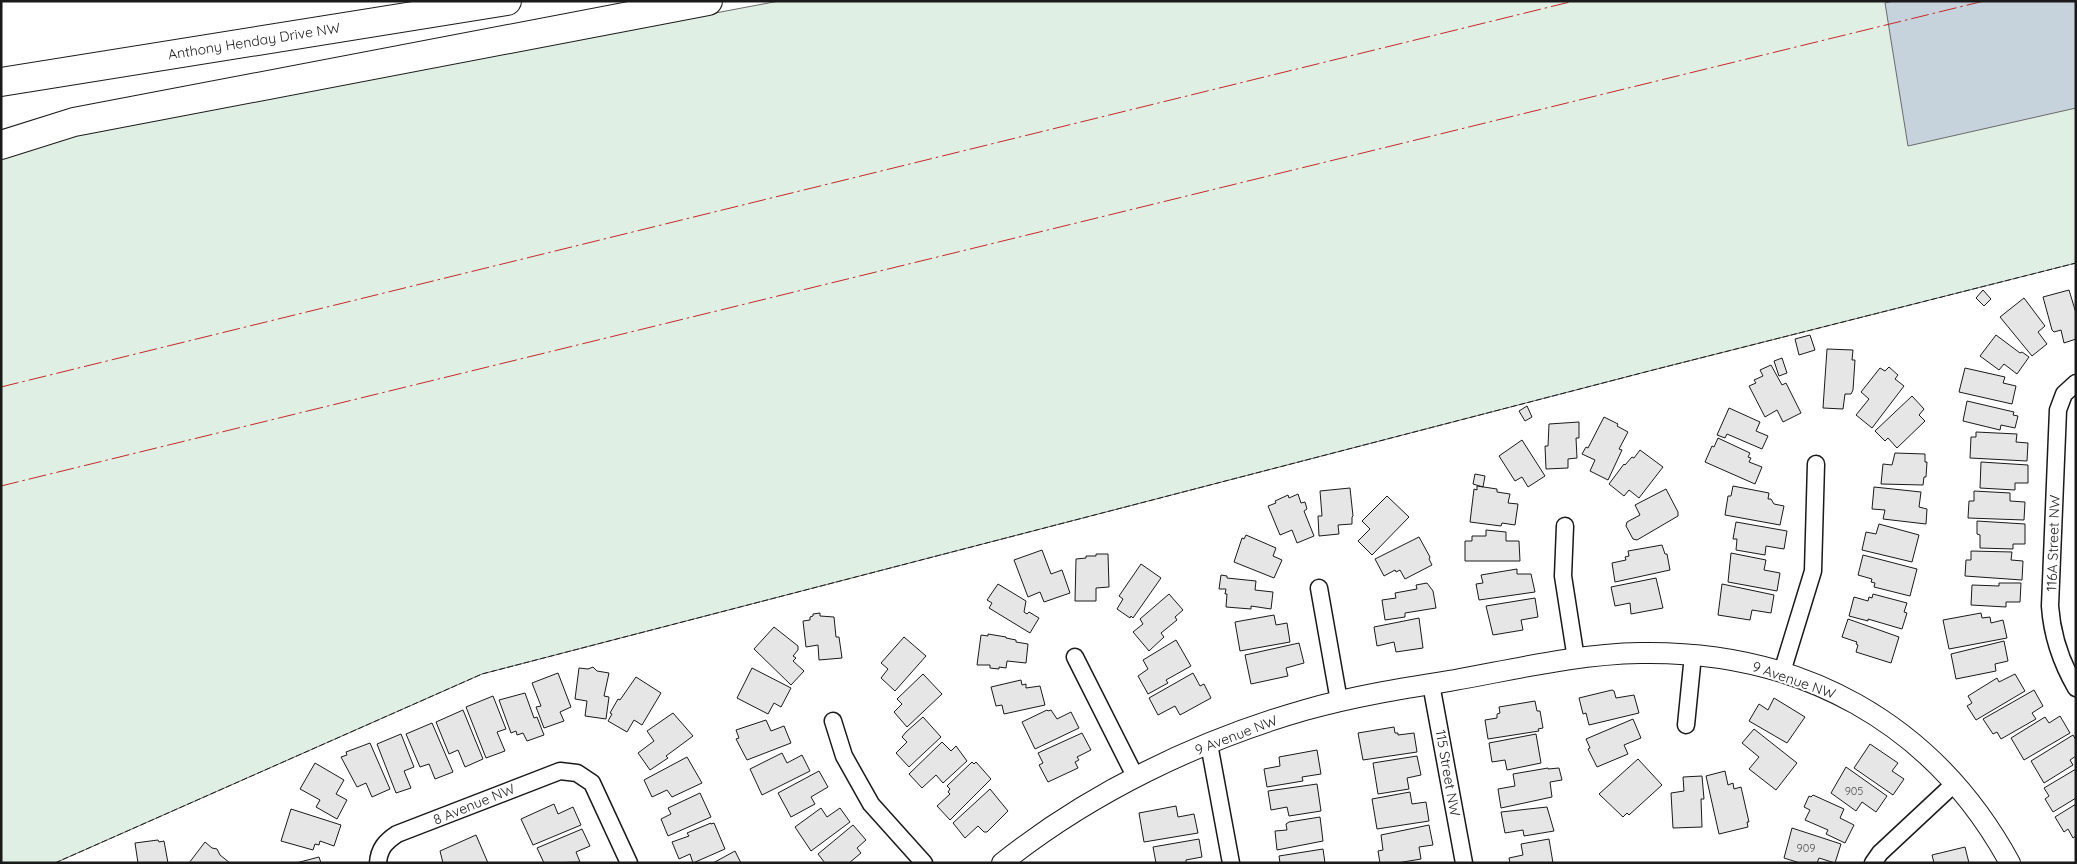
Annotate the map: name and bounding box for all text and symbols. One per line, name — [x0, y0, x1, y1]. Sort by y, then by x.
street label: Anthony Henday Drive NW — [167, 18, 342, 64]
street label: 116A Street NW — [2042, 494, 2064, 592]
street label: 9 Avenue NW — [1750, 657, 1839, 703]
street label: 9 Avenue NW — [1192, 711, 1280, 759]
street label: 115 Street NW — [1432, 728, 1465, 818]
street label: 8 Avenue NW — [430, 779, 518, 829]
house number: 905 — [1845, 784, 1863, 798]
house number: 909 — [1797, 841, 1815, 855]

